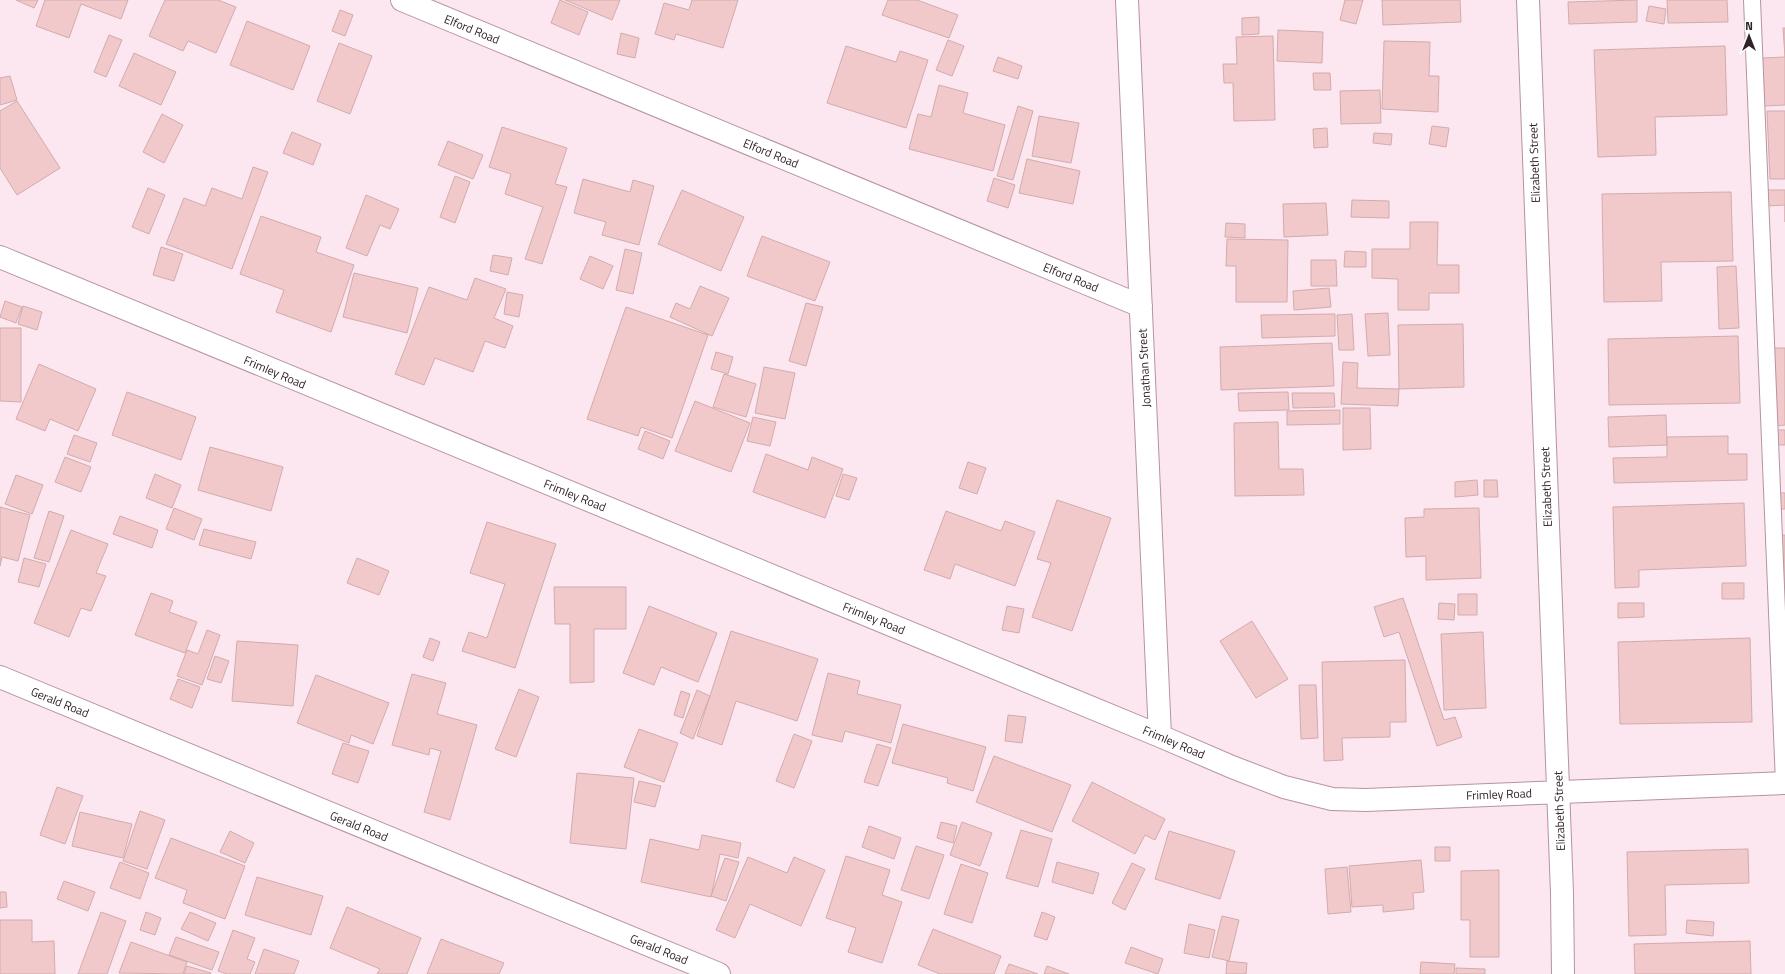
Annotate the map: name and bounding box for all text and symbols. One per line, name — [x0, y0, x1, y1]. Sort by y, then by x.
street label: Elford Road — [441, 9, 503, 49]
north arrow — [1729, 16, 1769, 56]
text: N — [1745, 18, 1753, 34]
street label: Elizabeth Street — [1523, 122, 1545, 203]
street label: Elford Road — [740, 133, 802, 173]
street label: Elford Road — [1040, 257, 1102, 297]
street label: Jonathan Street — [1132, 327, 1156, 408]
street label: Frimley Road — [241, 350, 309, 394]
street label: Elizabeth Street — [1535, 446, 1557, 527]
street label: Frimley Road — [541, 474, 609, 516]
street label: Frimley Road — [840, 597, 908, 639]
street label: Gerald Road — [28, 682, 92, 722]
street label: Frimley Road — [1140, 720, 1208, 764]
street label: Elizabeth Street — [1548, 770, 1570, 851]
street label: Frimley Road — [1466, 783, 1532, 805]
street label: Gerald Road — [327, 806, 391, 846]
street label: Gerald Road — [627, 929, 691, 969]

